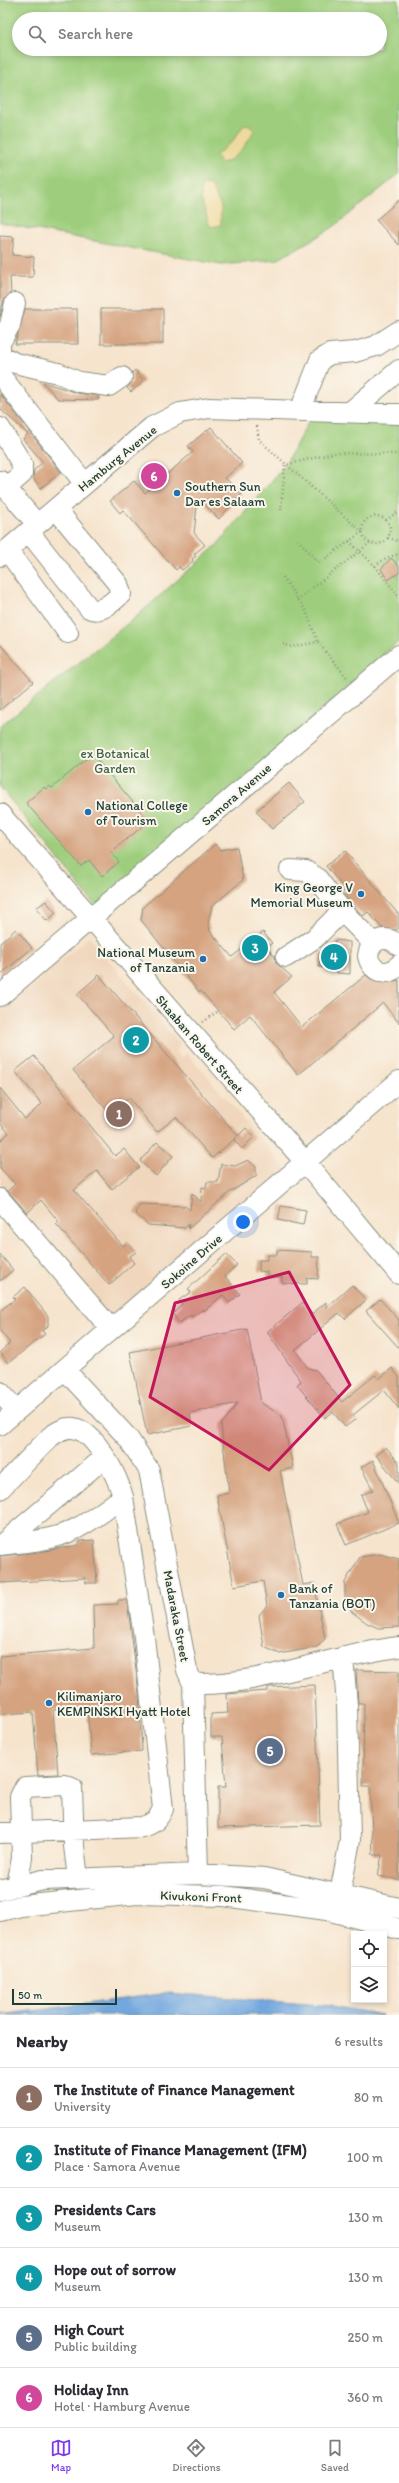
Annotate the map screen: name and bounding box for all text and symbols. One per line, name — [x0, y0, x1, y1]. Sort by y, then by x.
search box — [12, 12, 387, 56]
icon: search — [26, 23, 48, 45]
text: Search here — [58, 25, 133, 43]
street label: Hamburg Avenue — [75, 422, 160, 495]
pin: 6 — [141, 461, 167, 491]
place label: Southern Sun Dar es Salaam — [185, 479, 265, 509]
marker: Southern Sun Dar es Salaam — [172, 488, 182, 498]
park label: ex Botanical Garden — [80, 746, 150, 776]
street label: Samora Avenue — [198, 760, 274, 829]
place label: National College of Tourism — [96, 798, 188, 828]
marker: National College of Tourism — [83, 807, 93, 817]
place label: King George V Memorial Museum — [250, 880, 354, 910]
marker: King George V Memorial Museum — [356, 889, 366, 899]
pin: 3 — [242, 933, 268, 963]
pin: 4 — [321, 942, 347, 972]
place label: National Museum of Tanzania — [97, 945, 196, 975]
marker: National Museum of Tanzania — [198, 954, 208, 964]
street label: Shaaban Robert Street — [153, 992, 247, 1097]
pin: 2 — [123, 1025, 149, 1055]
pin: 1 — [106, 1099, 132, 1129]
your location — [233, 1212, 253, 1232]
street label: Sokoine Drive — [158, 1231, 225, 1292]
street label: Madaraka Street — [160, 1569, 193, 1663]
place label: Bank of Tanzania (BOT) — [289, 1581, 375, 1611]
marker: Bank of Tanzania (BOT) — [276, 1590, 286, 1600]
place label: Kilimanjaro KEMPINSKI Hyatt Hotel — [57, 1689, 191, 1719]
marker: Kilimanjaro KEMPINSKI Hyatt Hotel — [44, 1698, 54, 1708]
pin: 5 — [257, 1736, 283, 1766]
street label: Kivukoni Front — [160, 1888, 242, 1905]
map controls — [351, 1931, 387, 2003]
button: locate — [351, 1931, 387, 1967]
button: layers — [351, 1967, 387, 2003]
scale bar — [12, 1987, 117, 2006]
text: 50 m — [18, 1989, 42, 2002]
text: Nearby — [16, 2031, 68, 2051]
text: 6 results — [335, 2034, 383, 2049]
text: The Institute of Finance Management — [54, 2081, 295, 2099]
text: 1 — [26, 2090, 32, 2105]
text: 80 m — [354, 2090, 383, 2105]
text: University — [54, 2099, 111, 2114]
text: Institute of Finance Management (IFM) — [54, 2141, 307, 2159]
text: 2 — [26, 2150, 32, 2165]
text: 100 m — [347, 2150, 383, 2165]
text: Place · Samora Avenue — [54, 2159, 180, 2174]
text: Presidents Cars — [54, 2201, 156, 2219]
text: 3 — [25, 2210, 33, 2225]
text: 130 m — [348, 2210, 383, 2225]
text: Museum — [54, 2219, 101, 2234]
text: Hope out of sorrow — [54, 2261, 176, 2279]
text: 4 — [25, 2270, 33, 2285]
text: 130 m — [348, 2270, 383, 2285]
text: Museum — [54, 2279, 101, 2294]
text: High Court — [54, 2321, 124, 2339]
text: 5 — [26, 2330, 32, 2345]
text: 250 m — [347, 2330, 383, 2345]
text: Public building — [54, 2339, 137, 2354]
text: Holiday Inn — [54, 2381, 129, 2399]
text: 6 — [26, 2390, 32, 2405]
text: 360 m — [347, 2390, 383, 2405]
text: Hotel · Hamburg Avenue — [54, 2399, 190, 2414]
tab: Map — [50, 2437, 72, 2474]
tab: Directions — [172, 2437, 221, 2474]
tab: Saved — [321, 2437, 349, 2474]

